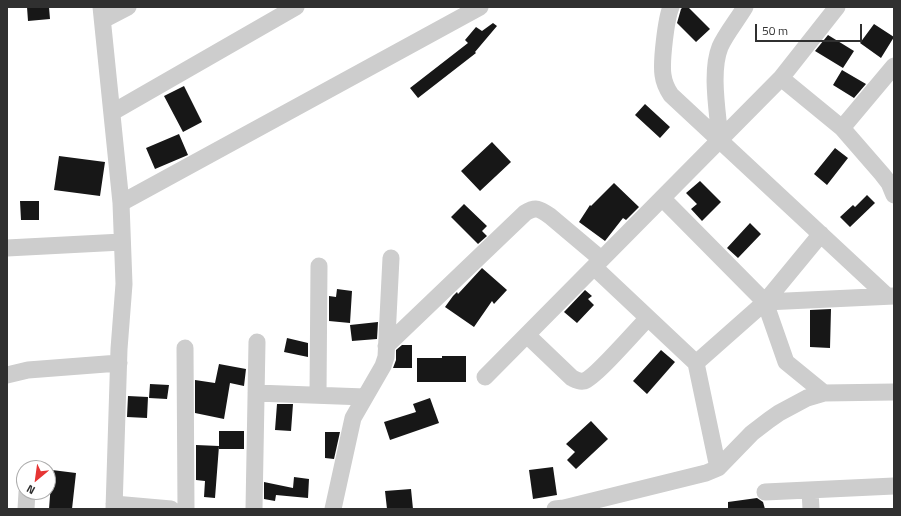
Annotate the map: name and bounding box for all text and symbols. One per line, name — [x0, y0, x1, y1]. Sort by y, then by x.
scale bar — [757, 16, 864, 42]
text: 50 m — [762, 21, 788, 40]
north arrow — [16, 460, 56, 500]
text: N — [23, 481, 38, 498]

